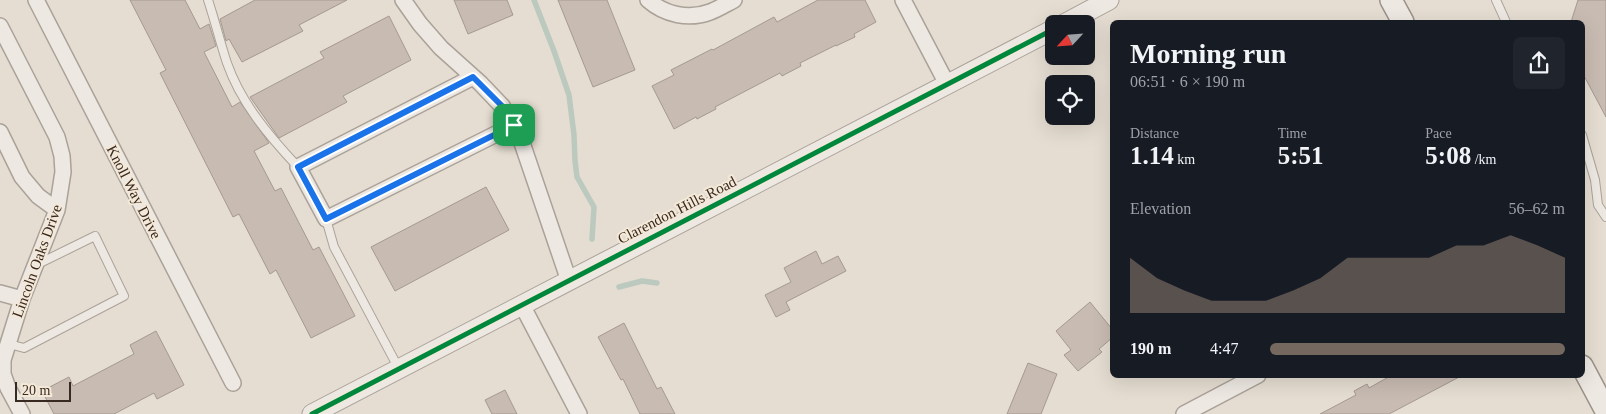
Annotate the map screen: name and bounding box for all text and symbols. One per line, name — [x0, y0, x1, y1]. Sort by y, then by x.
north arrow — [1045, 15, 1095, 65]
map controls — [1045, 15, 1095, 125]
button: share — [1513, 37, 1565, 89]
text: Morning run — [1130, 38, 1286, 69]
text: 06:51 · 6 × 190 m — [1130, 73, 1245, 90]
button: locate — [1045, 75, 1095, 125]
pin — [493, 104, 535, 146]
icon: arrive — [500, 111, 528, 139]
text: Distance — [1130, 126, 1179, 141]
text: Time — [1278, 126, 1307, 141]
text: Pace — [1425, 126, 1452, 141]
text: 1.14 — [1130, 142, 1174, 169]
text: 5:51 — [1278, 142, 1323, 169]
text: 5:08 — [1425, 142, 1471, 169]
street label: Knoll Way Drive — [104, 143, 165, 242]
text: km — [1174, 152, 1195, 167]
text: /km — [1471, 152, 1496, 167]
street label: Clarendon Hills Road — [615, 173, 739, 247]
text: Elevation — [1130, 200, 1191, 217]
text: 56–62 m — [1509, 200, 1565, 217]
street label: Lincoln Oaks Drive — [9, 202, 65, 320]
text: 190 m — [1130, 340, 1171, 357]
text: 4:47 — [1210, 340, 1238, 357]
scale bar — [15, 379, 71, 402]
text: 20 m — [22, 383, 50, 398]

